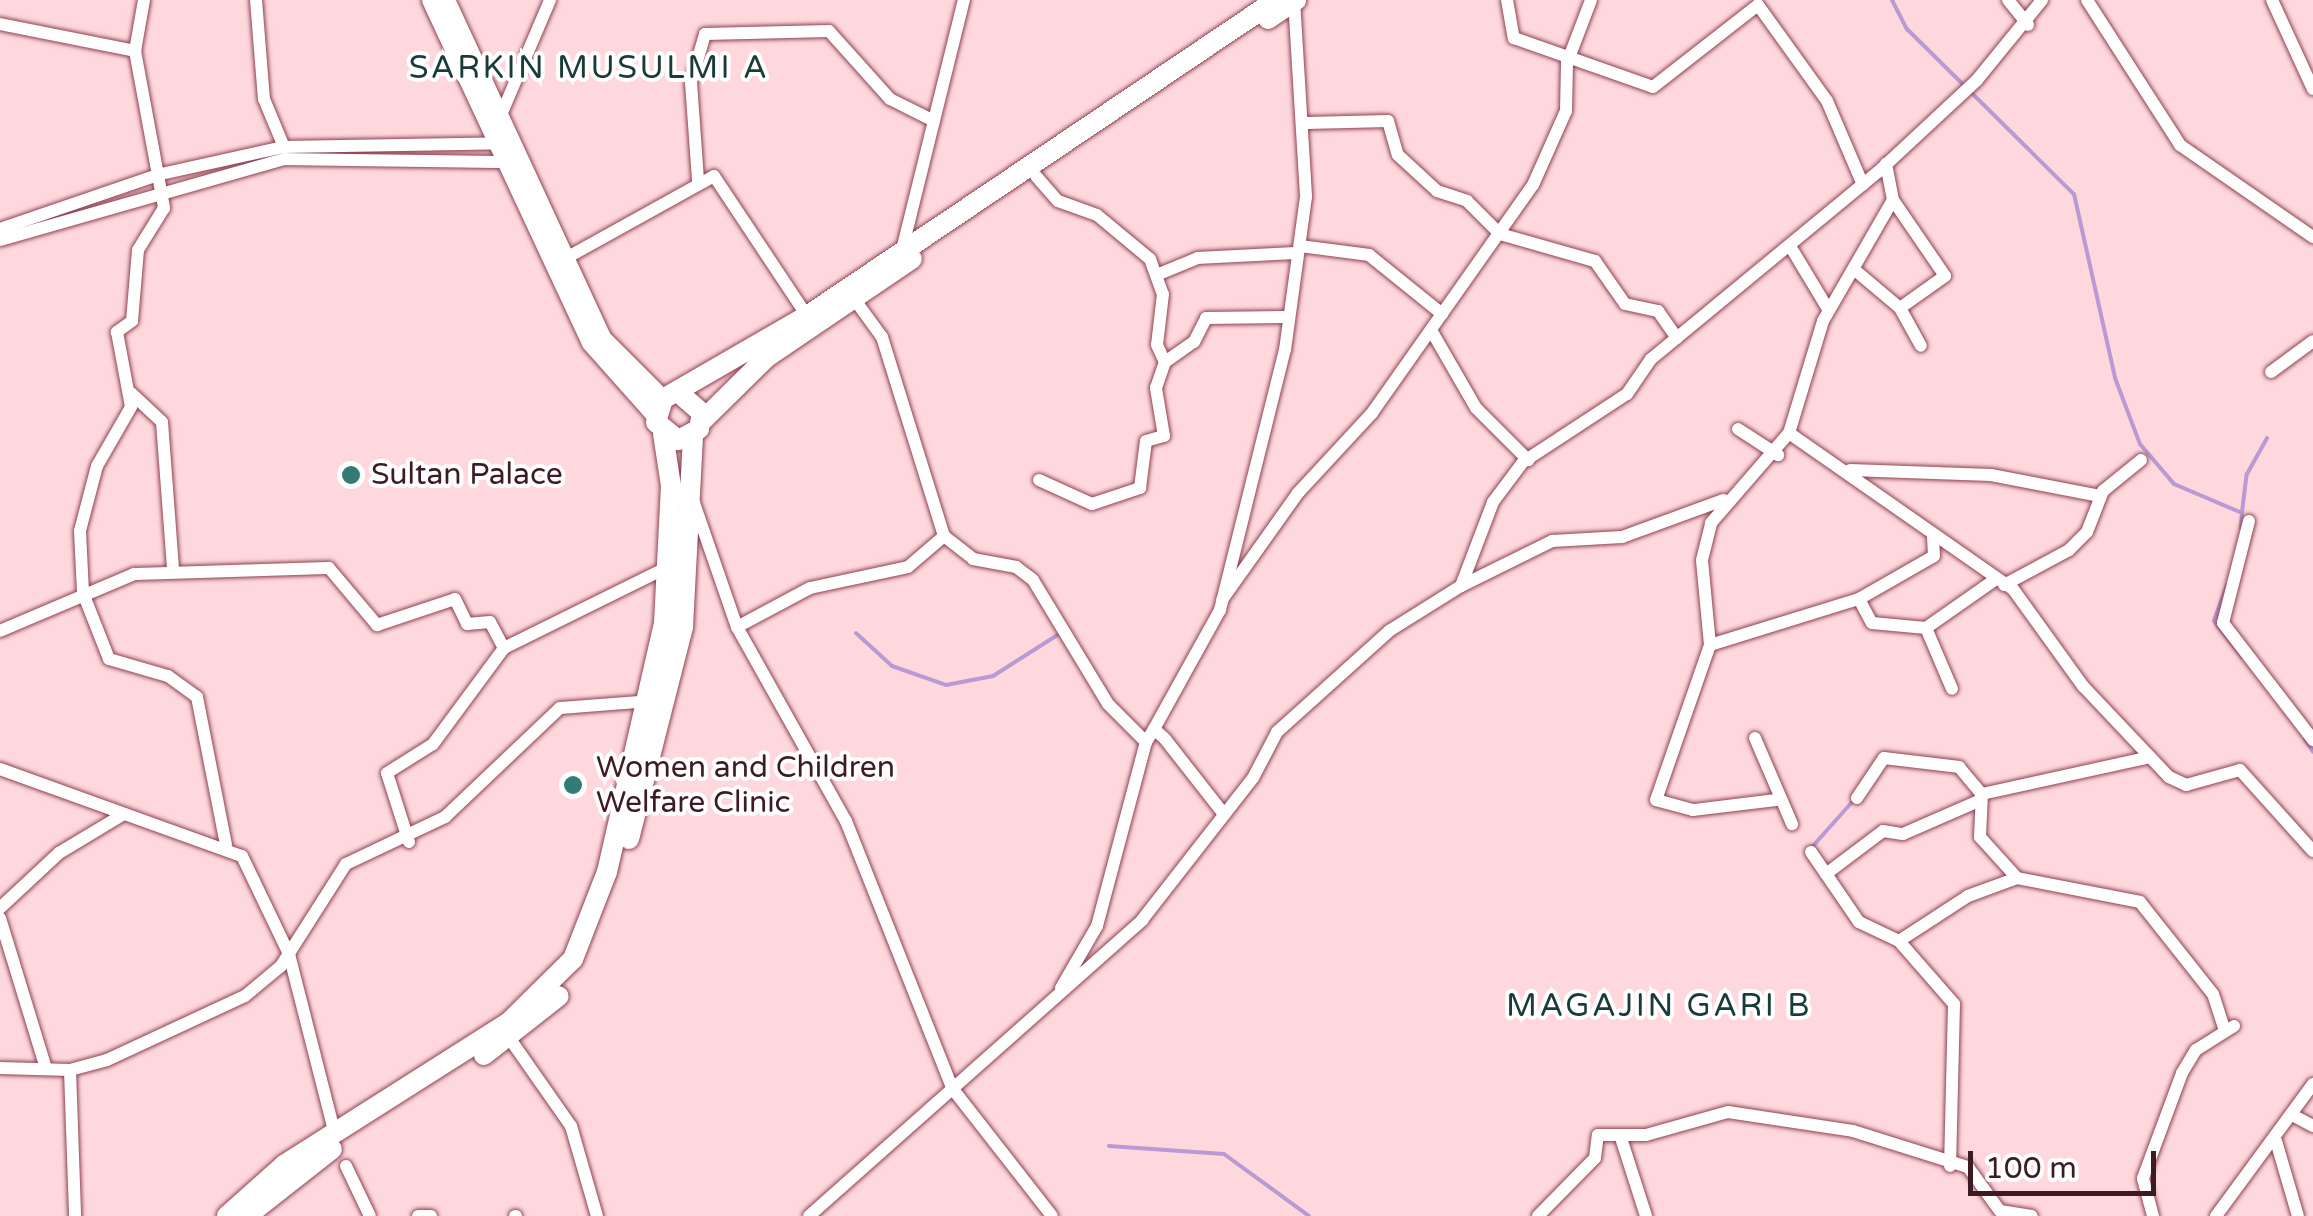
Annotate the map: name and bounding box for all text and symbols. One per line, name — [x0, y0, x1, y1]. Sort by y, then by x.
district label: SARKIN MUSULMI A — [409, 49, 769, 87]
place label: Sultan Palace — [371, 457, 563, 493]
marker: Sultan Palace — [340, 464, 362, 486]
place label: Women and Children Welfare Clinic — [596, 750, 895, 820]
marker: Women and Children Welfare Clinic — [560, 772, 586, 798]
district label: MAGAJIN GARI B — [1506, 987, 1812, 1025]
scale bar — [1973, 1131, 2160, 1193]
text: 100 m — [1985, 1150, 2077, 1187]

